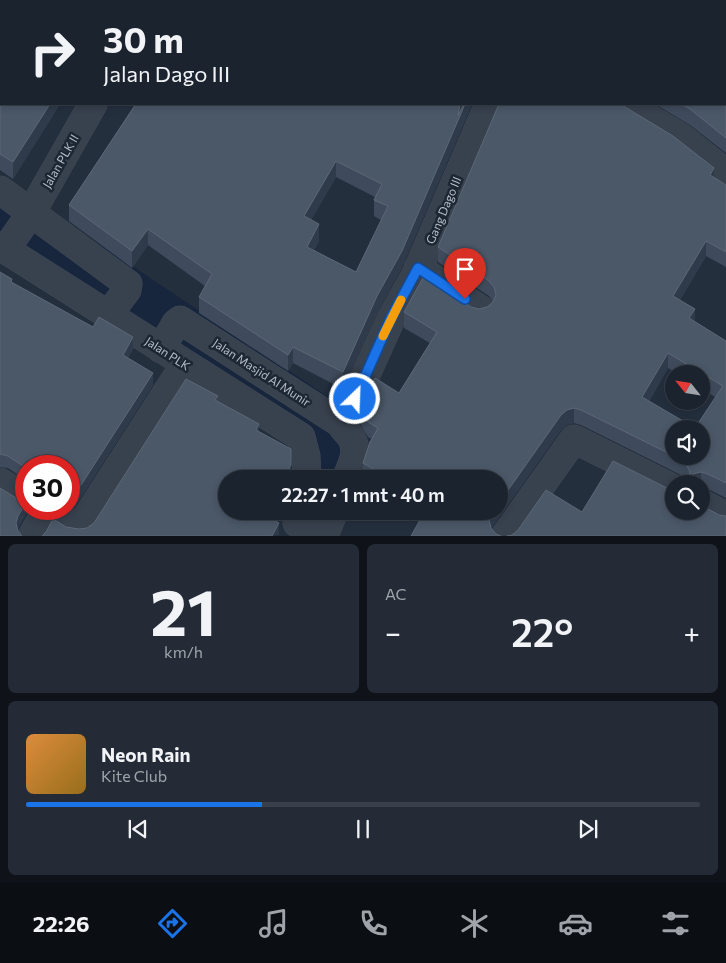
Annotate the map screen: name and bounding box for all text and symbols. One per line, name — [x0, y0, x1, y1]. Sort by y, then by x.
text: 30 m — [103, 17, 184, 60]
icon: right — [20, 20, 85, 85]
text: Jalan Dago III — [103, 60, 230, 87]
street label: Jalan PLK II — [39, 132, 82, 191]
street label: Gang Dago III — [423, 174, 463, 246]
pin — [444, 248, 486, 299]
icon: arrive — [451, 255, 479, 283]
street label: Jalan PLK — [142, 333, 193, 374]
street label: Jalan Masjid Al Munir — [210, 335, 313, 410]
north arrow — [665, 365, 710, 410]
map controls — [665, 365, 710, 520]
position arrow — [328, 372, 380, 424]
button: sound — [665, 420, 710, 465]
speed limit sign: 30 — [15, 455, 80, 520]
button: search — [665, 475, 710, 520]
text: 22:27 · 1 mnt · 40 m — [281, 483, 445, 506]
text: 21 — [150, 570, 217, 649]
text: AC — [385, 584, 407, 603]
text: 22° — [511, 608, 573, 655]
text: − — [385, 615, 401, 649]
text: + — [684, 615, 700, 649]
text: km/h — [164, 642, 203, 661]
text: Neon Rain — [101, 743, 191, 766]
text: Kite Club — [101, 766, 167, 785]
icon: previous — [124, 815, 152, 843]
icon: pause — [349, 815, 377, 843]
icon: next — [574, 815, 602, 843]
icon: directions — [155, 906, 190, 941]
icon: music — [256, 906, 291, 941]
icon: phone — [356, 906, 391, 941]
icon: climate — [457, 906, 492, 941]
icon: car — [558, 906, 593, 941]
icon: filters — [658, 906, 693, 941]
text: 22:26 — [33, 910, 90, 937]

